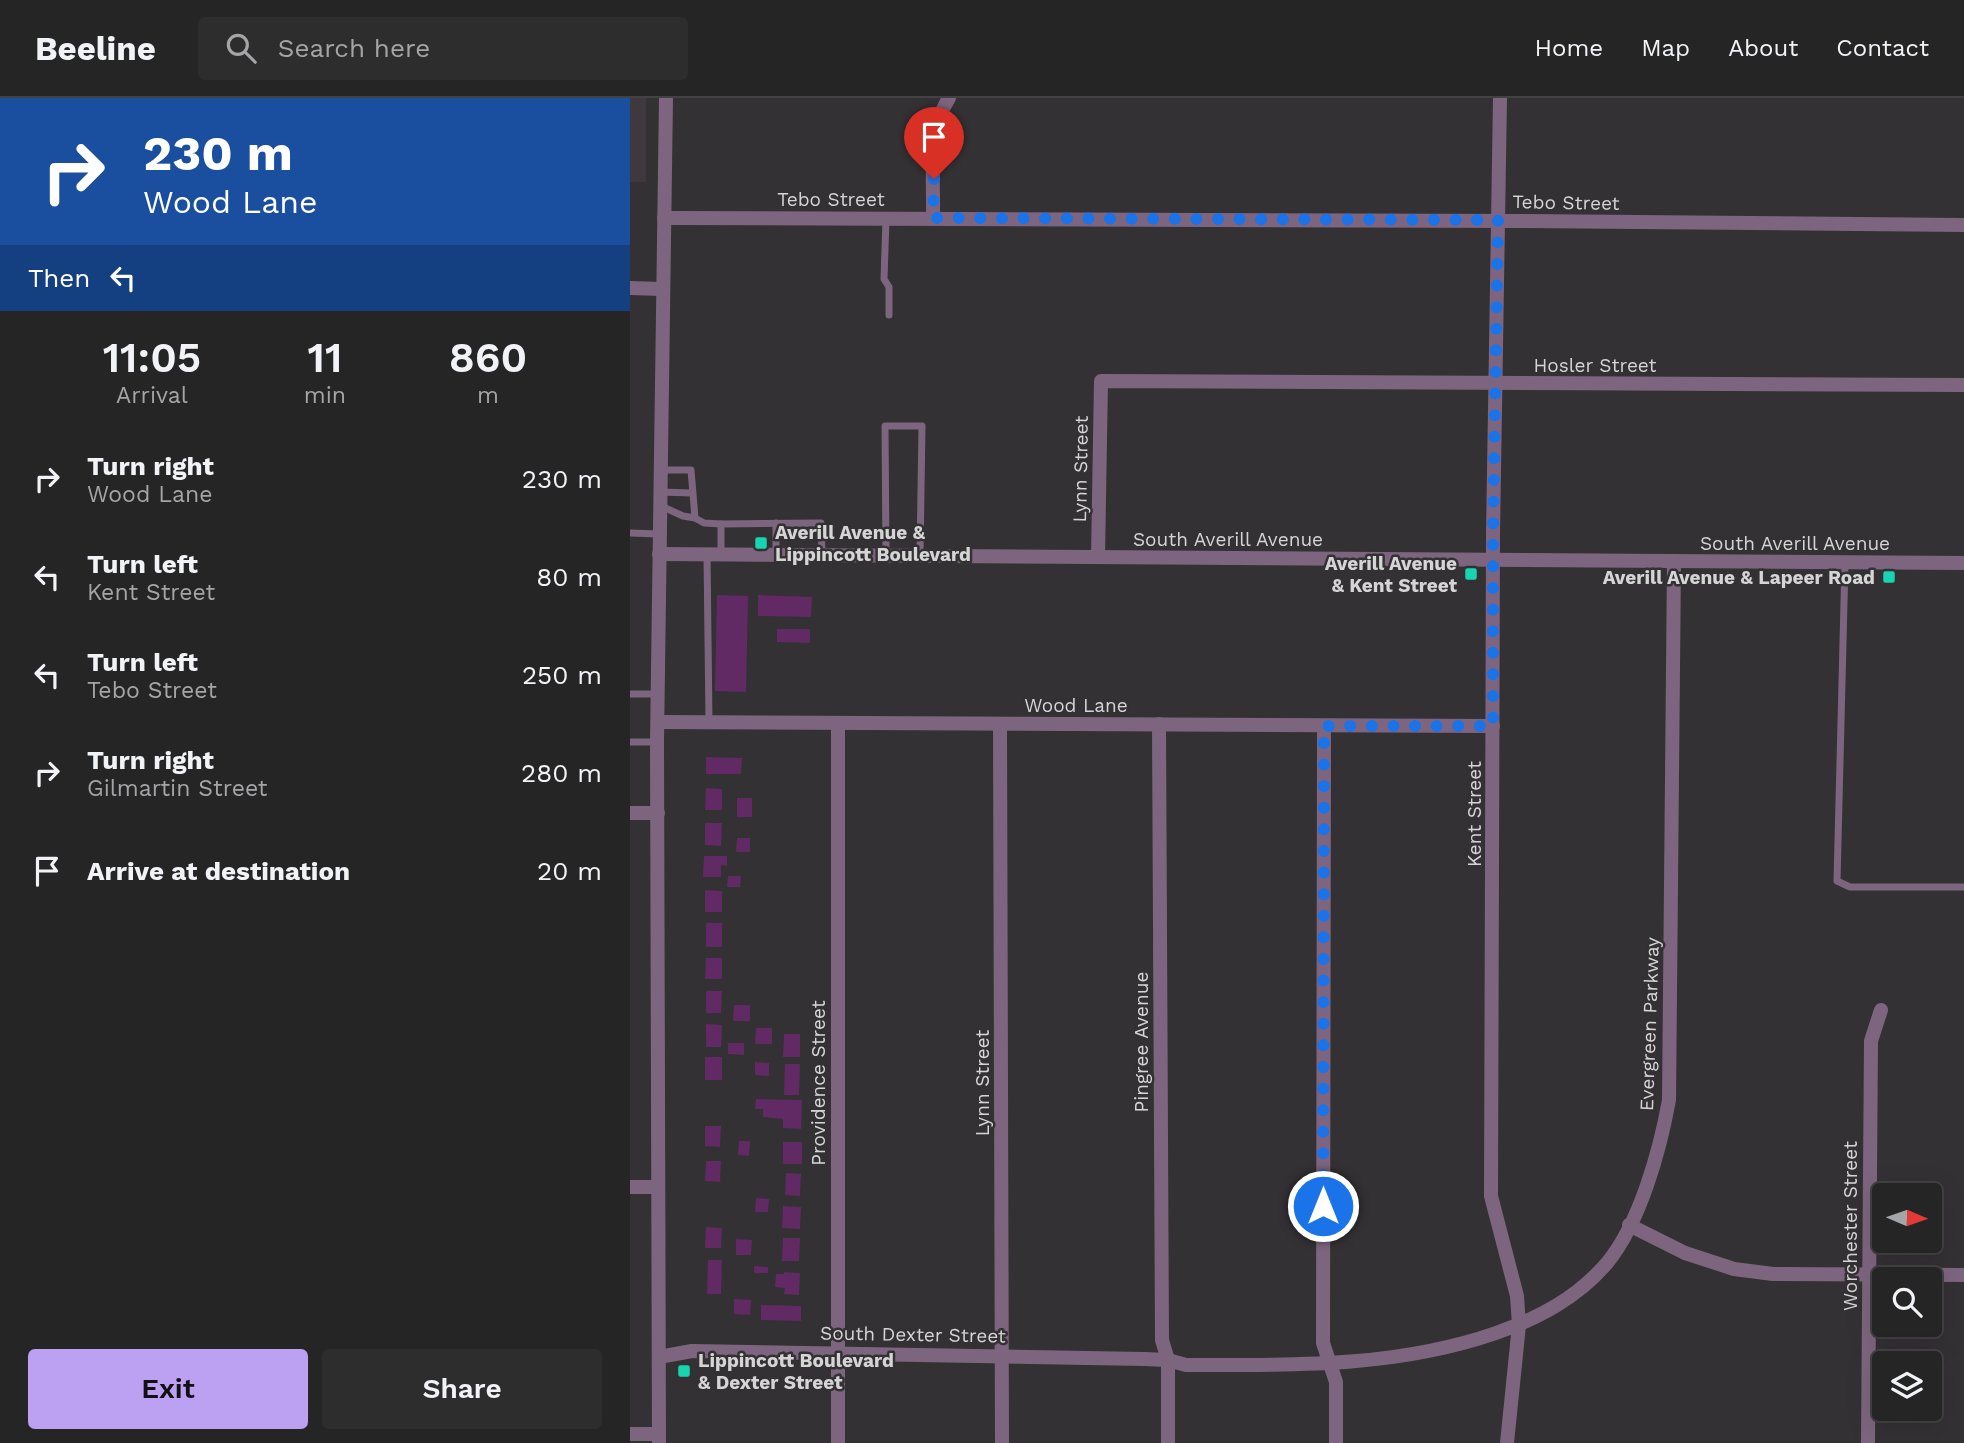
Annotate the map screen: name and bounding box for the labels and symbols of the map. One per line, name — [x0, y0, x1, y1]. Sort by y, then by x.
pin — [904, 107, 964, 179]
street label: Tebo Street — [777, 188, 885, 211]
street label: Tebo Street — [1512, 190, 1620, 215]
street label: Hosler Street — [1534, 354, 1657, 377]
street label: Lynn Street — [1068, 415, 1093, 523]
place label: Averill Avenue & Lippincott Boulevard — [775, 521, 971, 566]
street label: South Averill Avenue — [1133, 528, 1323, 551]
street label: South Averill Avenue — [1700, 532, 1890, 555]
marker: Averill Avenue & Lippincott Boulevard — [753, 535, 769, 551]
place label: Averill Avenue & Kent Street — [1325, 552, 1458, 597]
marker: Averill Avenue & Kent Street — [1463, 566, 1479, 582]
place label: Averill Avenue & Lapeer Road — [1603, 566, 1875, 589]
marker: Averill Avenue & Lapeer Road — [1881, 569, 1897, 585]
street label: Wood Lane — [1024, 694, 1128, 717]
street label: Kent Street — [1463, 761, 1486, 867]
street label: Evergreen Parkway — [1635, 937, 1664, 1111]
street label: Pingree Avenue — [1130, 972, 1153, 1112]
street label: Providence Street — [807, 1000, 830, 1166]
street label: Lynn Street — [971, 1030, 994, 1136]
street label: Worchester Street — [1839, 1141, 1862, 1311]
position arrow — [1286, 1169, 1360, 1243]
north arrow — [1872, 1183, 1942, 1253]
street label: South Dexter Street — [820, 1321, 1006, 1348]
place label: Lippincott Boulevard & Dexter Street — [698, 1349, 894, 1394]
marker: Lippincott Boulevard & Dexter Street — [676, 1363, 692, 1379]

